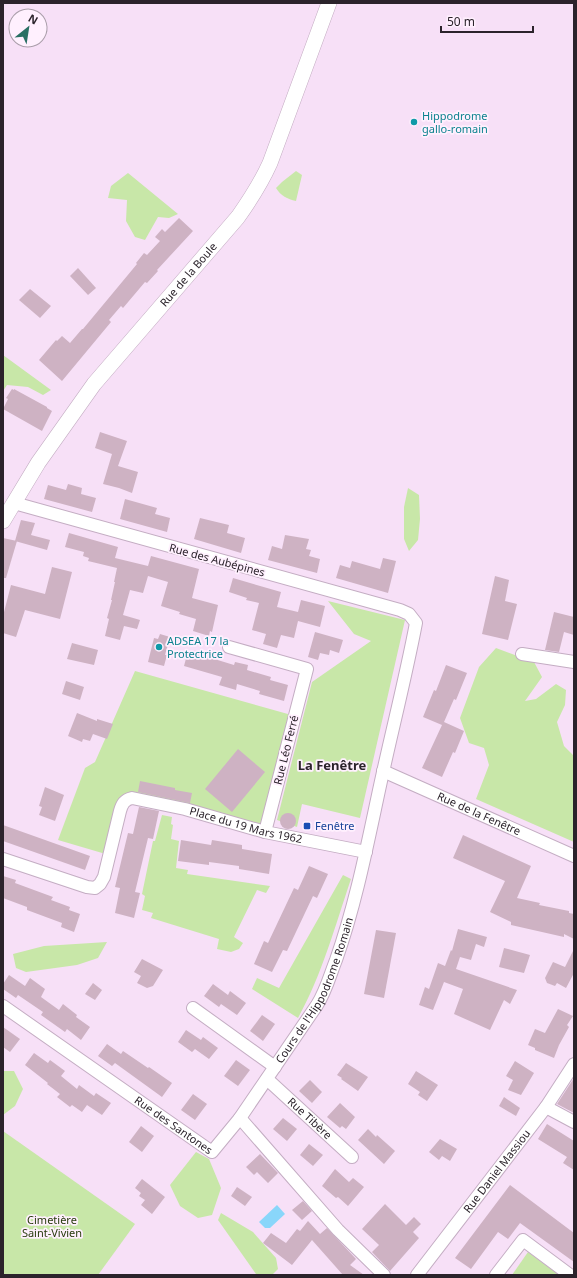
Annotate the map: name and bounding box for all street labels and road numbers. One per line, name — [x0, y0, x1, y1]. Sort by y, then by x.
street label: Rue de la Boule — [156, 239, 220, 310]
street label: Rue des Aubépines — [168, 540, 267, 580]
street label: Rue Léo Ferré — [270, 714, 301, 786]
street label: Rue de la Fenêtre — [435, 788, 523, 838]
street label: Place du 19 Mars 1962 — [188, 803, 304, 846]
street label: Cours de l'Hippodrome Romain — [272, 915, 356, 1066]
street label: Rue des Santones — [132, 1092, 216, 1157]
street label: Rue Tibère — [285, 1094, 335, 1142]
street label: Rue Daniel Massiou — [460, 1126, 533, 1216]

